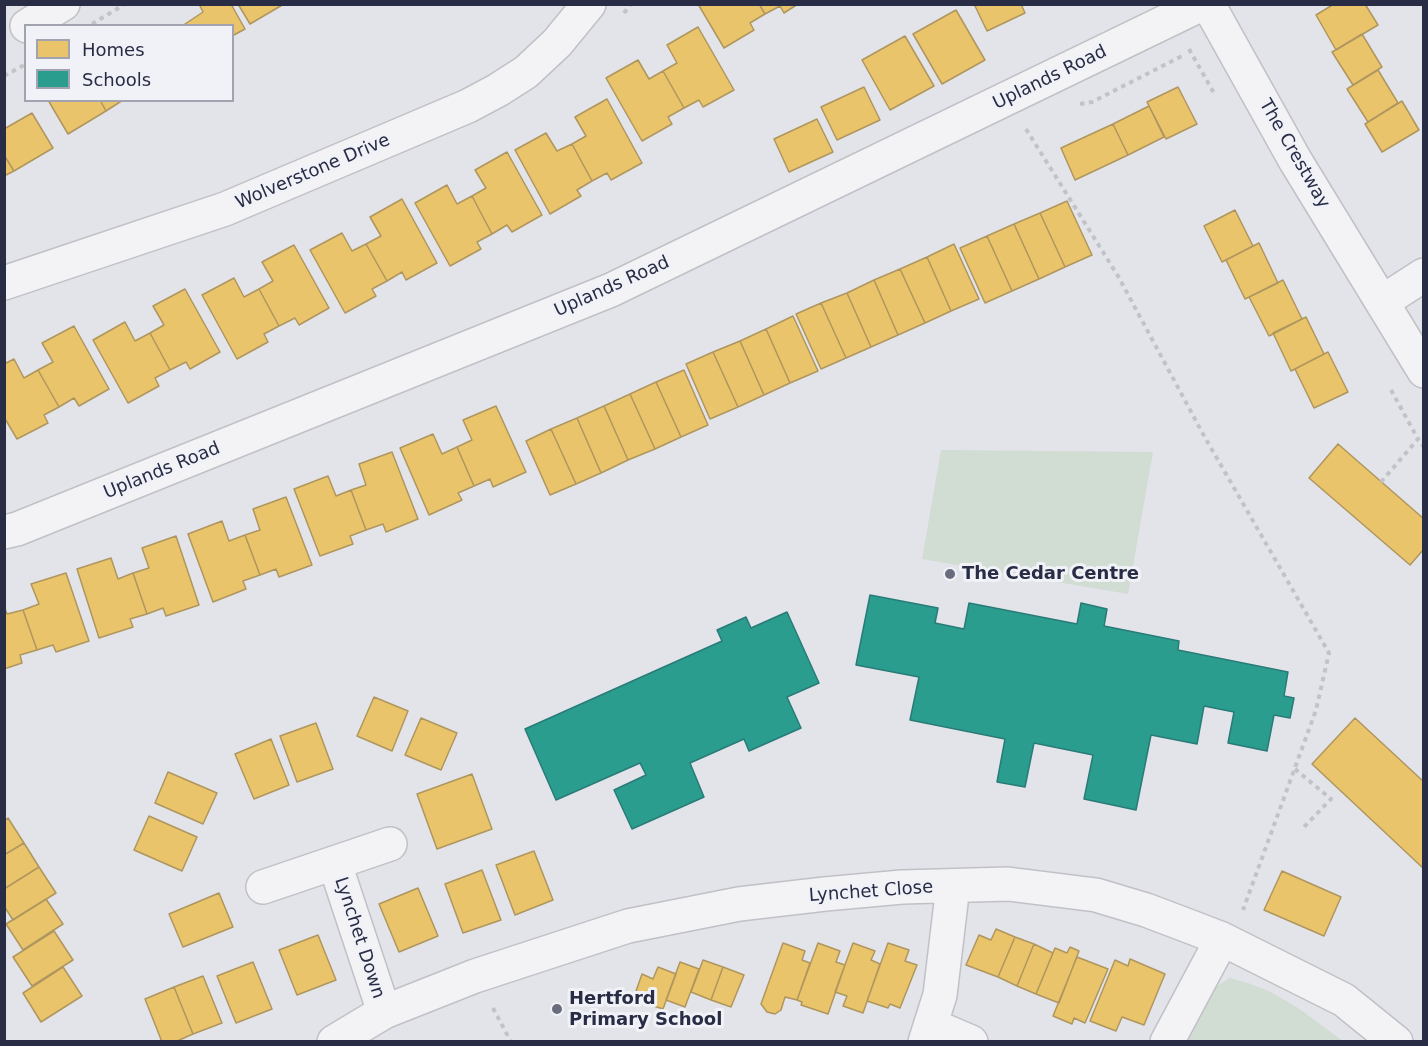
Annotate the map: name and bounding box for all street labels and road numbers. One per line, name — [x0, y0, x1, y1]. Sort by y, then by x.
street label: Uplands Road — [990, 41, 1110, 115]
street label: The Crestway — [1254, 95, 1334, 213]
street label: Wolverstone Drive — [233, 130, 393, 214]
street label: Uplands Road — [551, 252, 673, 322]
street label: Uplands Road — [101, 438, 223, 504]
street label: Lynchet Down — [329, 874, 389, 1002]
street label: Lynchet Close — [808, 877, 934, 907]

